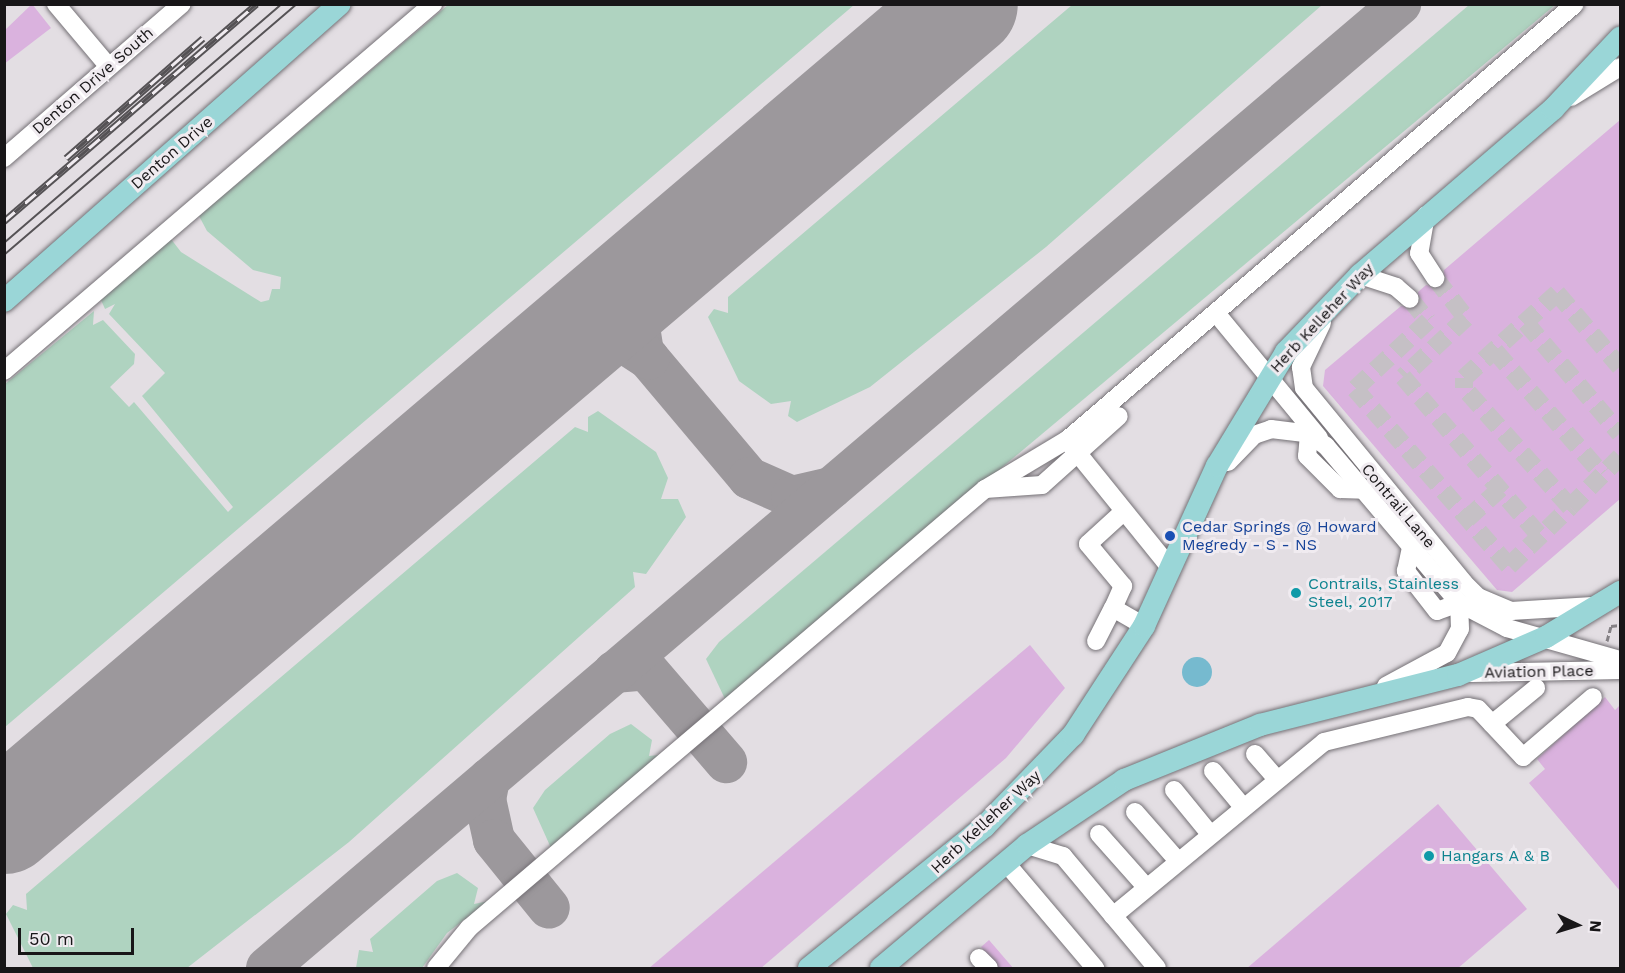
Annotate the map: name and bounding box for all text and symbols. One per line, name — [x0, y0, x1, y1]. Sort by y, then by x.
street label: Denton Drive South — [29, 23, 157, 139]
street label: Denton Drive — [127, 112, 217, 194]
street label: Herb Kelleher Way — [1266, 259, 1378, 377]
street label: Contrail Lane — [1357, 460, 1439, 552]
place label: Cedar Springs @ Howard Megredy - S - NS — [1182, 517, 1377, 555]
marker: Cedar Springs @ Howard Megredy - S - NS — [1163, 529, 1177, 543]
place label: Contrails, Stainless Steel, 2017 — [1308, 574, 1459, 612]
marker: Contrails, Stainless Steel, 2017 — [1289, 586, 1303, 600]
street label: Aviation Place — [1484, 661, 1594, 683]
street label: Herb Kelleher Way — [927, 766, 1045, 878]
place label: Hangars A & B — [1441, 846, 1551, 866]
marker: Hangars A & B — [1422, 849, 1436, 863]
north arrow — [1547, 895, 1607, 955]
scale bar — [21, 916, 136, 954]
text: N — [1586, 920, 1605, 933]
text: 50 m — [29, 928, 74, 949]

